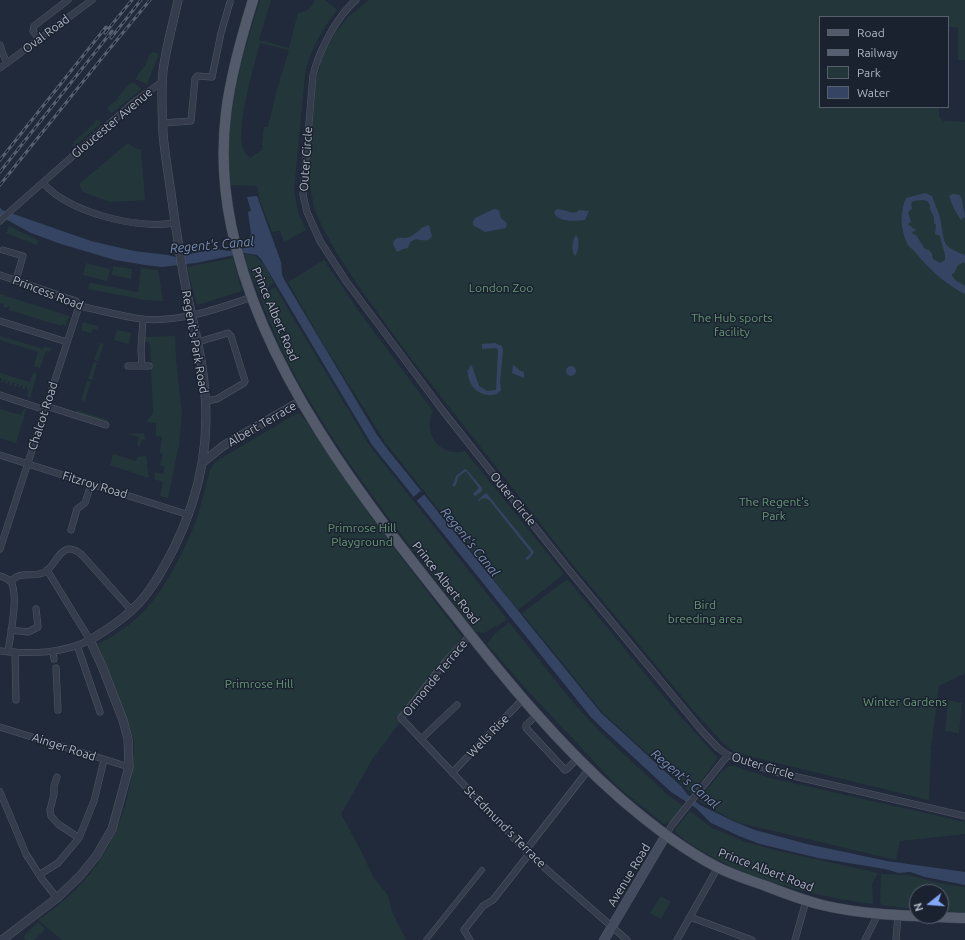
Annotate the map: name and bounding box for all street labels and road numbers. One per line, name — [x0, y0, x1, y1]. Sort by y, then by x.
street label: Oval Road — [20, 12, 72, 56]
street label: Gloucester Avenue — [69, 85, 155, 161]
street label: Outer Circle — [297, 126, 315, 192]
street label: Prince Albert Road — [249, 265, 301, 363]
street label: Princess Road — [11, 273, 85, 313]
street label: Regent's Park Road — [179, 289, 211, 395]
street label: Chalcot Road — [25, 380, 61, 452]
street label: Albert Terrace — [225, 399, 299, 449]
street label: Fitzroy Road — [61, 468, 129, 502]
street label: Outer Circle — [487, 469, 539, 529]
street label: Prince Albert Road — [409, 539, 483, 627]
street label: Ormonde Terrace — [400, 637, 470, 719]
street label: Wells Rise — [464, 712, 512, 760]
street label: Ainger Road — [30, 730, 98, 764]
street label: Outer Circle — [730, 750, 796, 782]
street label: St Edmund's Terrace — [461, 783, 549, 871]
street label: Avenue Road — [605, 841, 653, 909]
street label: Prince Albert Road — [716, 845, 816, 895]

